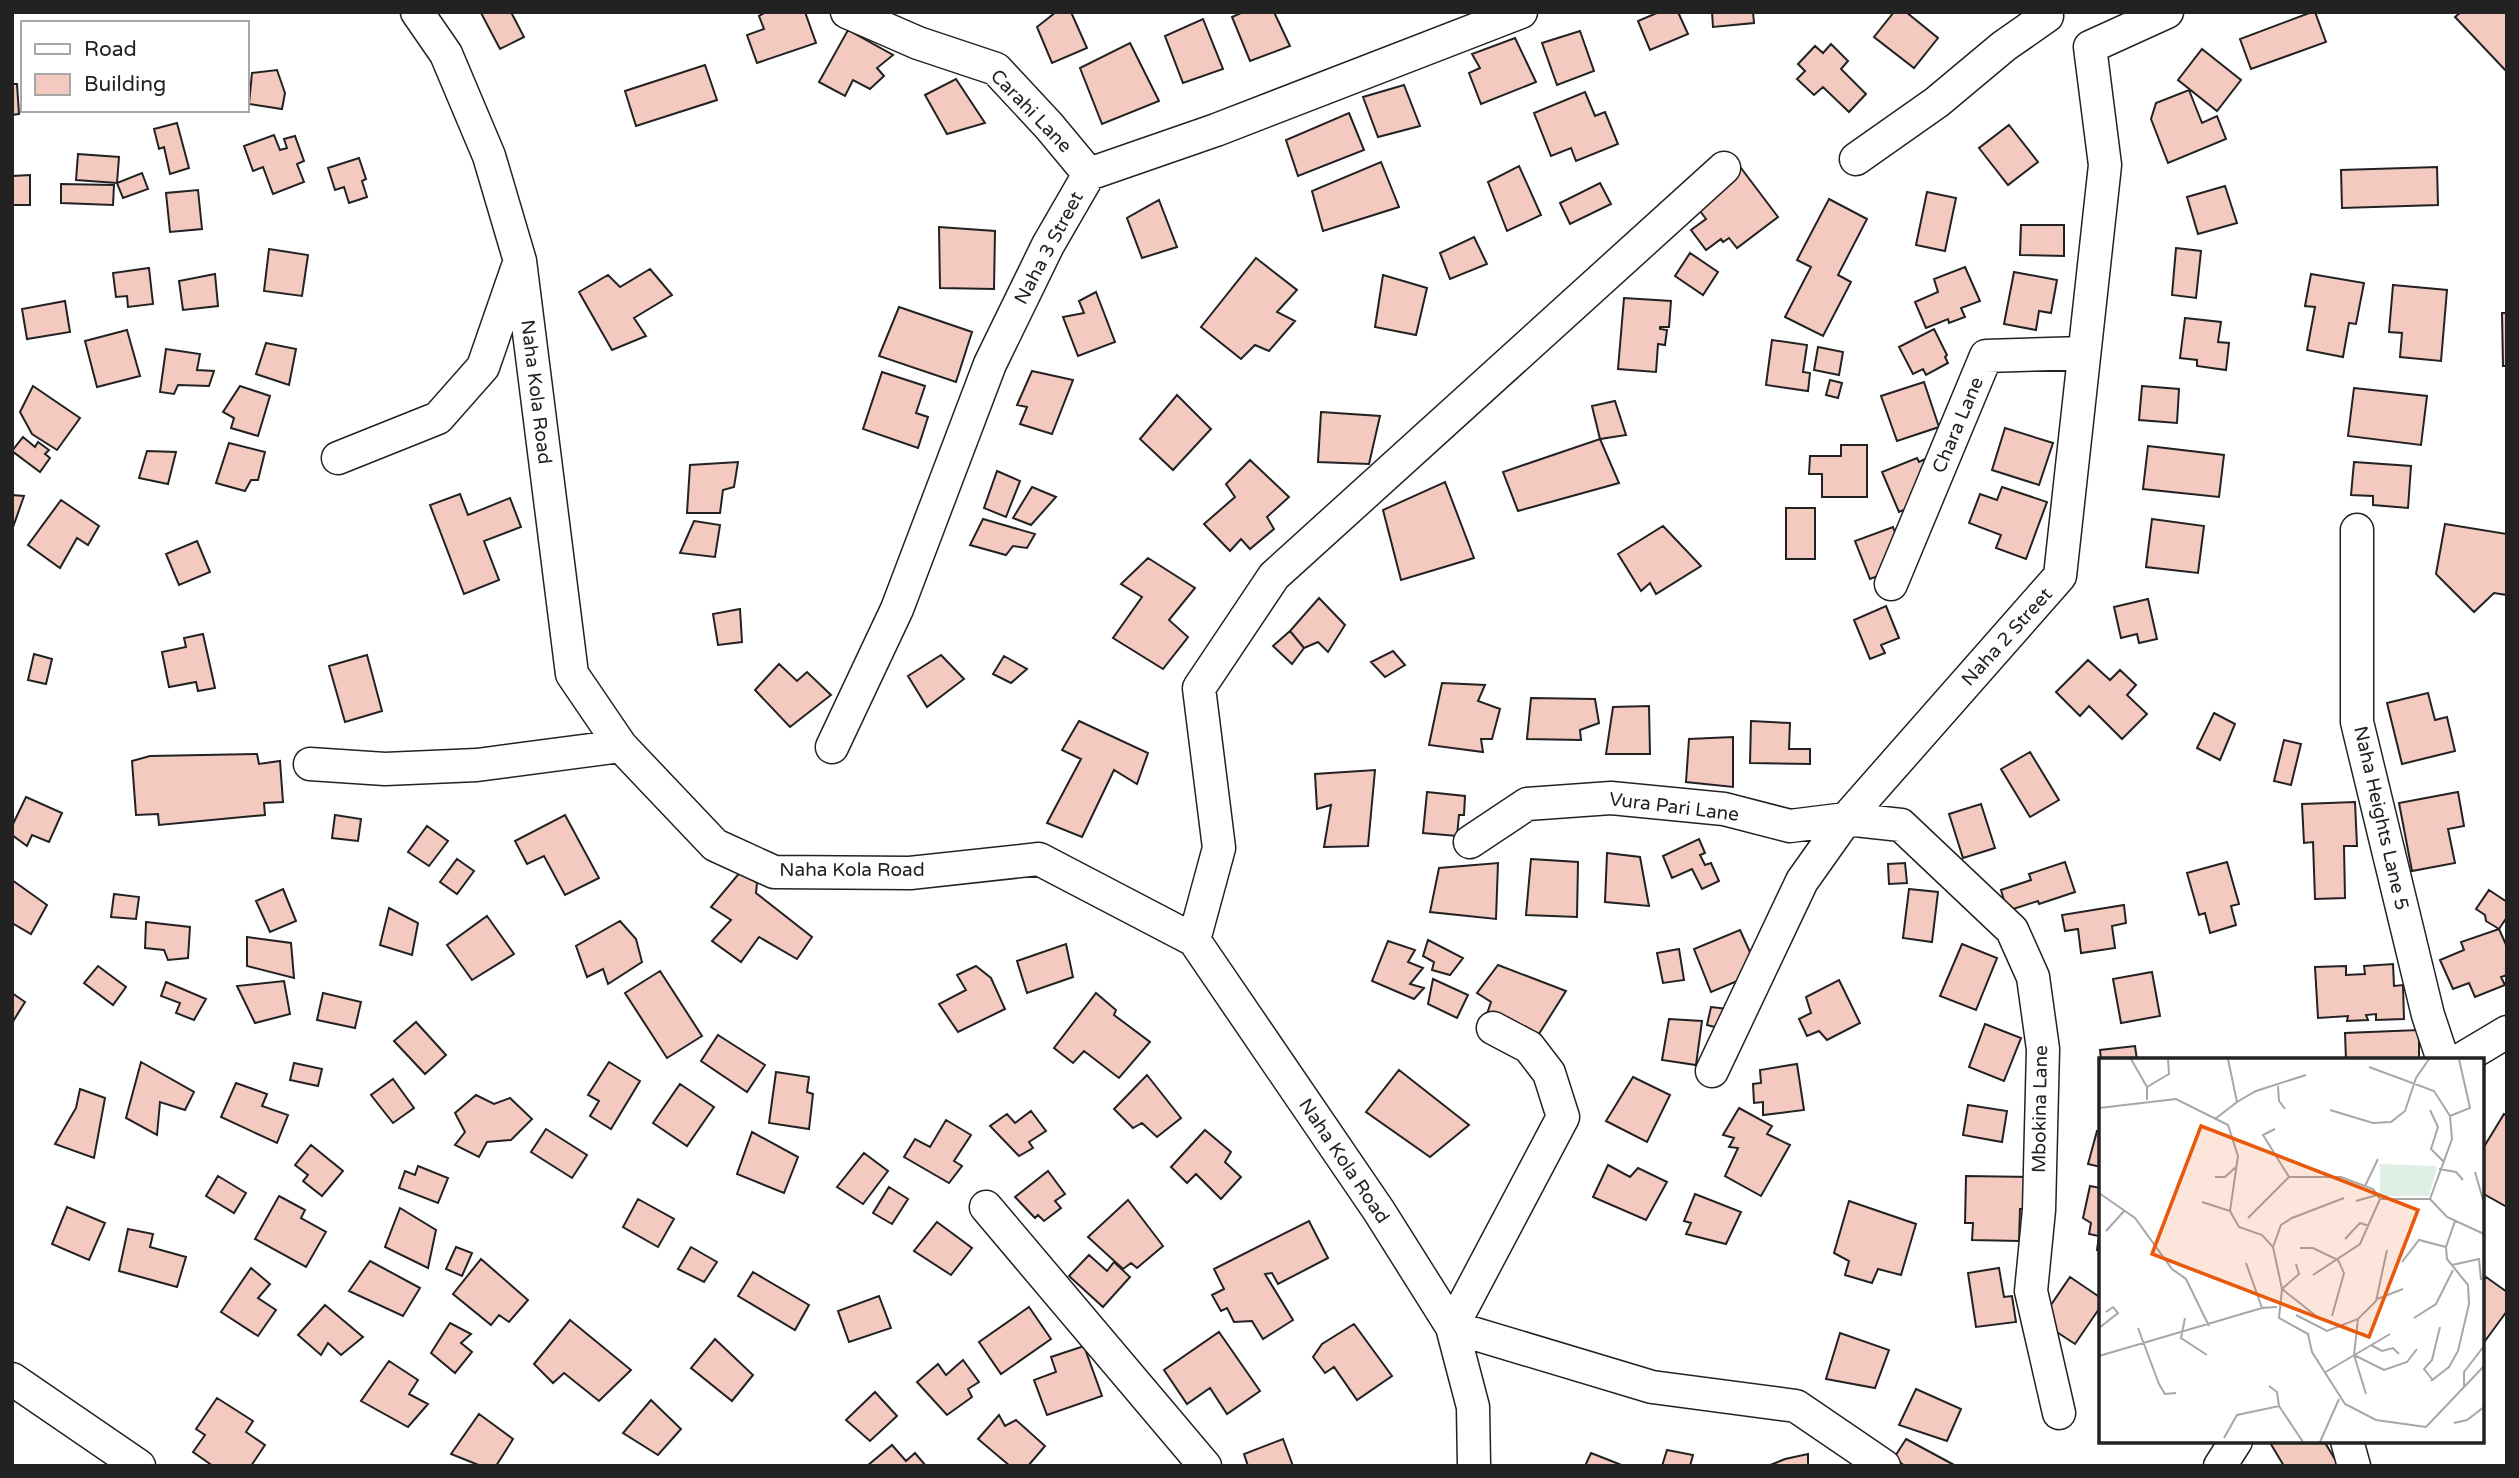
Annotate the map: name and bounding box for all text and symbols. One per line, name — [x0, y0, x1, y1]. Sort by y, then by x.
legend — [21, 21, 248, 112]
text: Road — [84, 37, 137, 62]
street label: Carahi Lane — [986, 65, 1076, 157]
text: Building — [84, 72, 166, 97]
street label: Naha 3 Street — [1010, 188, 1088, 308]
street label: Naha Kola Road — [516, 318, 556, 466]
street label: Chara Lane — [1928, 374, 1988, 476]
street label: Naha 2 Street — [1957, 583, 2057, 691]
street label: Naha Heights Lane 5 — [2349, 724, 2413, 912]
street label: Vura Pari Lane — [1608, 788, 1740, 826]
street label: Naha Kola Road — [779, 859, 925, 881]
street label: Mbokina Lane — [2028, 1045, 2052, 1173]
inset map — [2099, 1058, 2484, 1443]
street label: Naha Kola Road — [1294, 1095, 1394, 1227]

